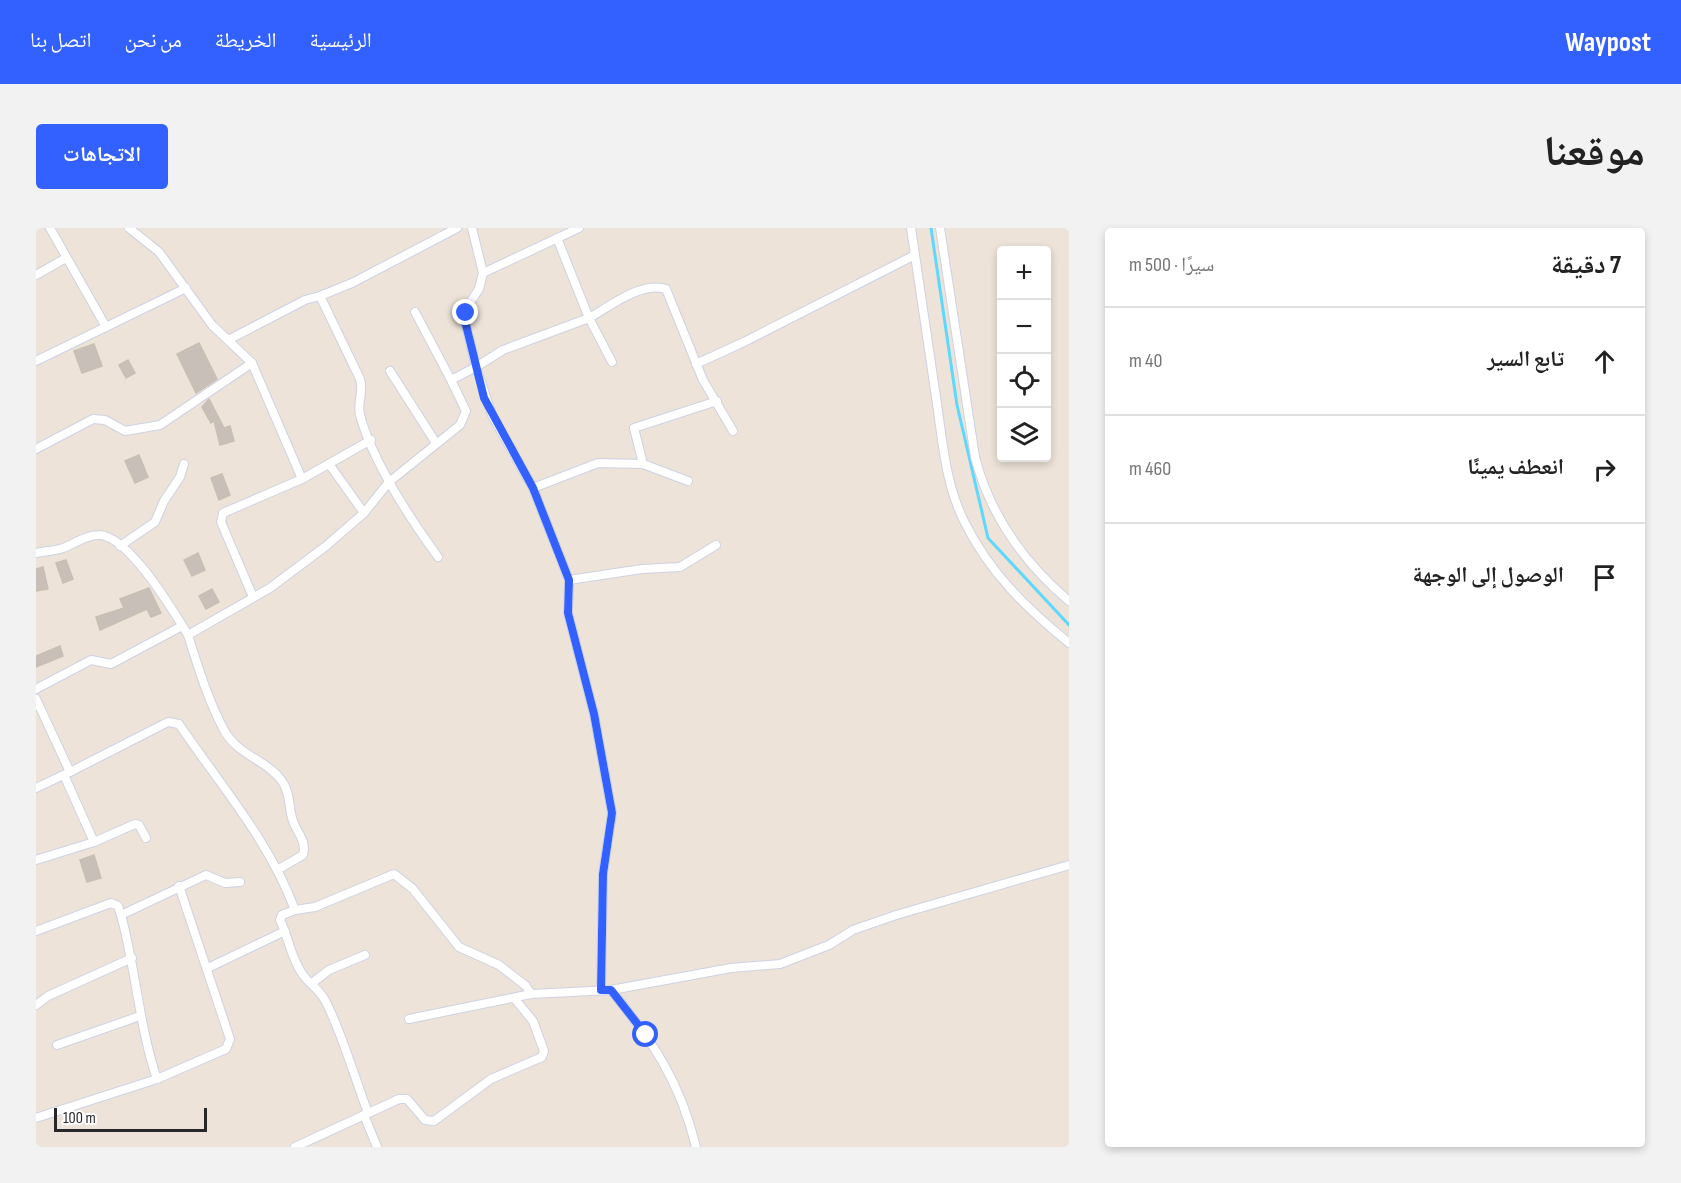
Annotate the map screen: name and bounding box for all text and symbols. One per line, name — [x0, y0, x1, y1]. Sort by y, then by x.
text: Waypost — [1565, 26, 1651, 59]
text: اتصل بنا — [30, 28, 92, 53]
text: من نحن — [125, 28, 182, 53]
text: الخريطة — [215, 28, 277, 53]
text: الرئيسية — [310, 28, 372, 53]
button: الاتجاهات — [36, 124, 168, 189]
text: موقعنا — [1544, 127, 1645, 178]
map controls — [997, 246, 1051, 462]
button: + — [997, 246, 1051, 300]
text: 7 دقيقة — [1551, 250, 1621, 281]
text: سيرًا · 500 m — [1129, 253, 1214, 277]
route end — [452, 299, 478, 325]
button: − — [997, 300, 1051, 354]
icon: ahead — [1588, 345, 1621, 378]
text: تابع السير — [1487, 346, 1564, 373]
text: 40 m — [1129, 349, 1162, 373]
button: locate — [997, 354, 1051, 408]
button: layers — [997, 408, 1051, 462]
icon: right — [1588, 453, 1621, 486]
text: انعطف يمينًا — [1467, 454, 1564, 481]
text: 460 m — [1129, 457, 1171, 481]
icon: arrive — [1588, 561, 1621, 594]
text: الوصول إلى الوجهة — [1412, 562, 1564, 589]
route start — [632, 1021, 658, 1047]
scale bar — [54, 1105, 207, 1132]
text: 100 m — [63, 1109, 96, 1128]

